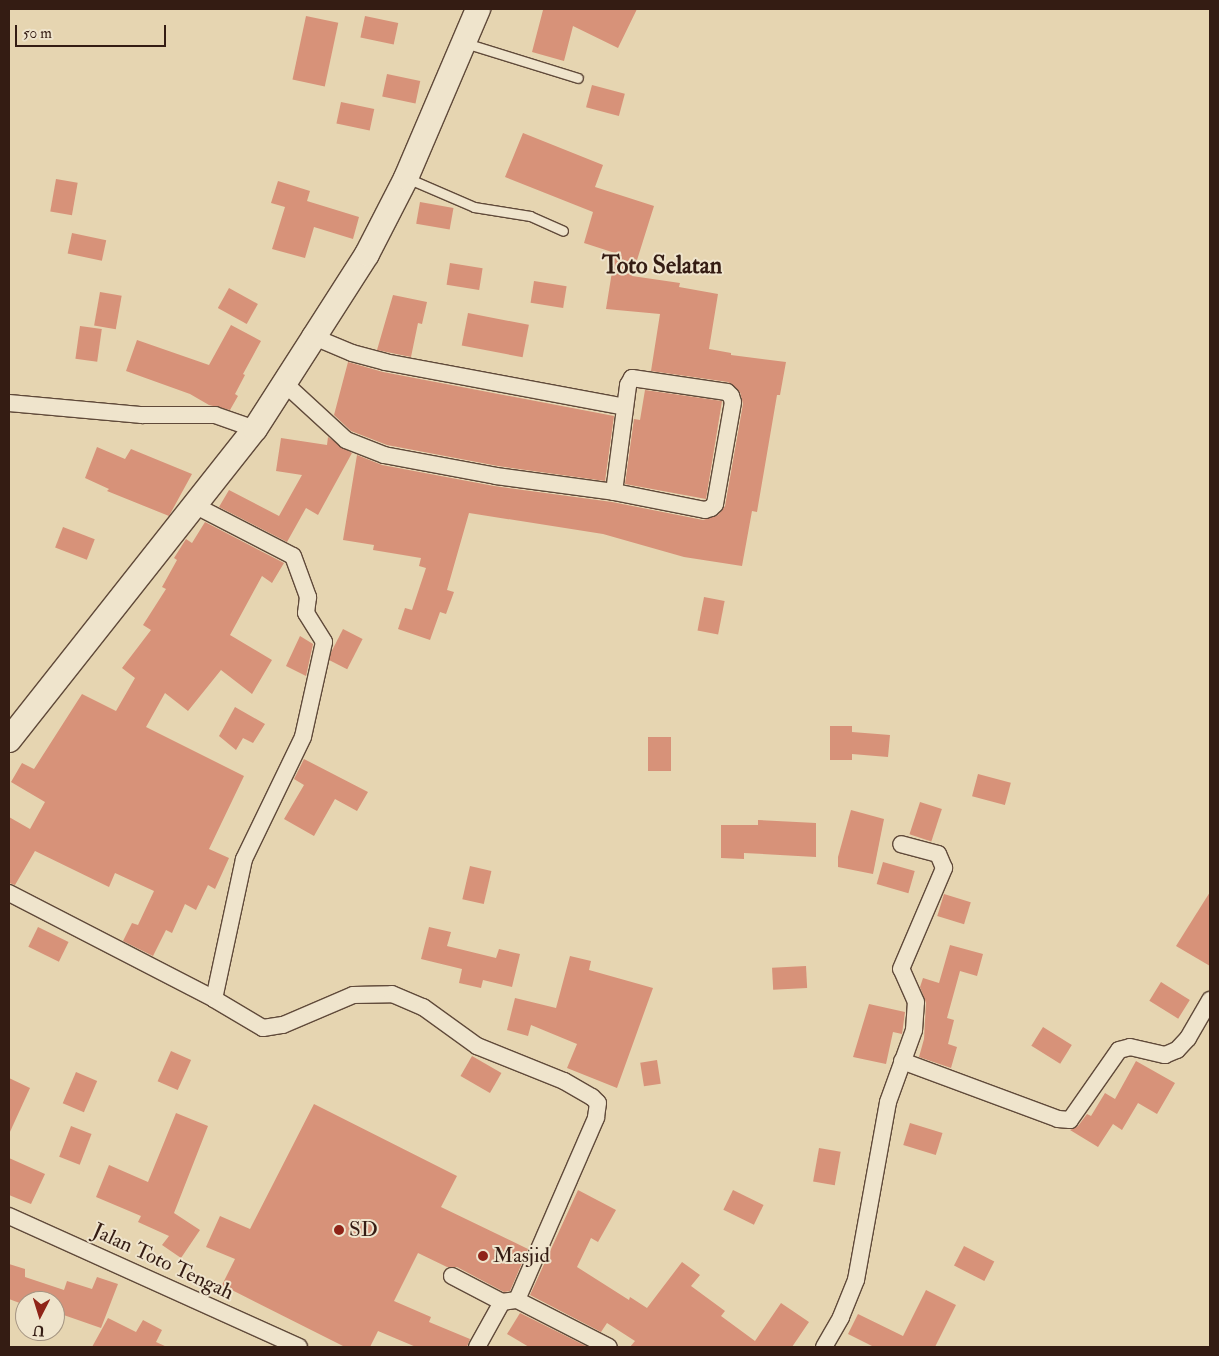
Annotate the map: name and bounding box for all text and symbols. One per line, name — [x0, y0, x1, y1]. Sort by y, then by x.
scale bar — [18, 15, 169, 47]
text: 50 m — [23, 24, 52, 43]
district label: Toto Selatan — [602, 252, 722, 280]
place label: SD — [349, 1217, 378, 1243]
street label: Jalan Toto Tengah — [88, 1218, 238, 1306]
marker: SD — [333, 1224, 345, 1236]
place label: Masjid — [493, 1243, 550, 1269]
marker: Masjid — [477, 1250, 489, 1262]
north arrow — [15, 1291, 65, 1341]
text: U — [32, 1321, 45, 1339]

